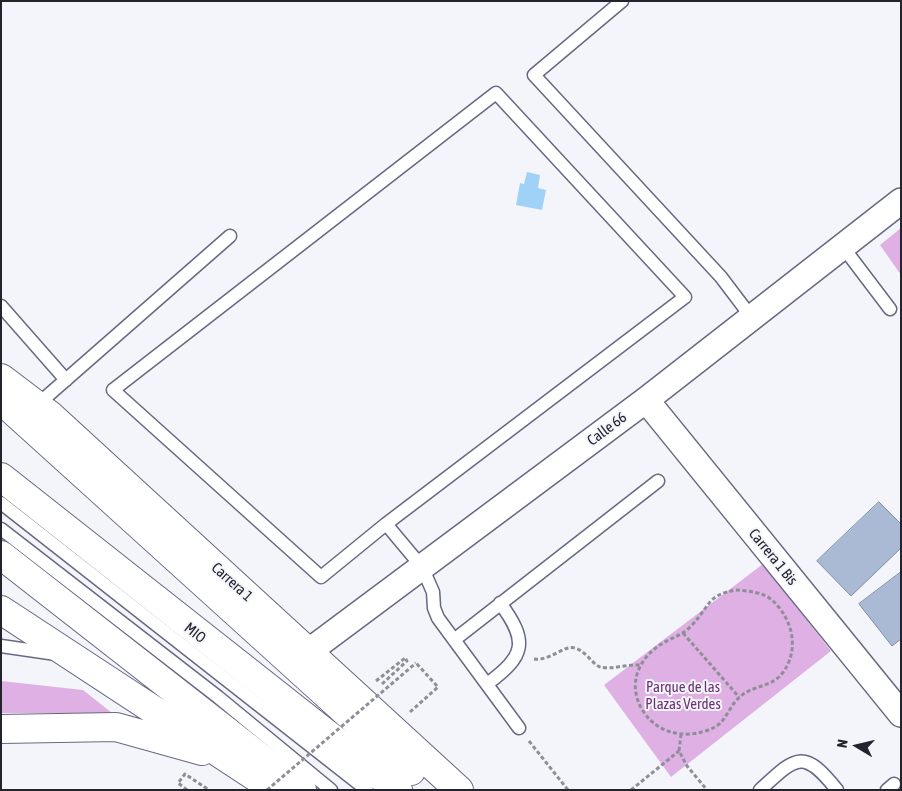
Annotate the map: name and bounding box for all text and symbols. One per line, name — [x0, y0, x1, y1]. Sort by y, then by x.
street label: Calle 66 — [584, 408, 630, 450]
street label: Carrera 1 Bis — [745, 525, 801, 589]
street label: Carrera 1 — [208, 559, 256, 605]
street label: MIO — [181, 619, 209, 647]
park label: Parque de las Plazas Verdes — [645, 678, 721, 713]
north arrow — [832, 721, 882, 771]
text: N — [834, 738, 851, 749]

